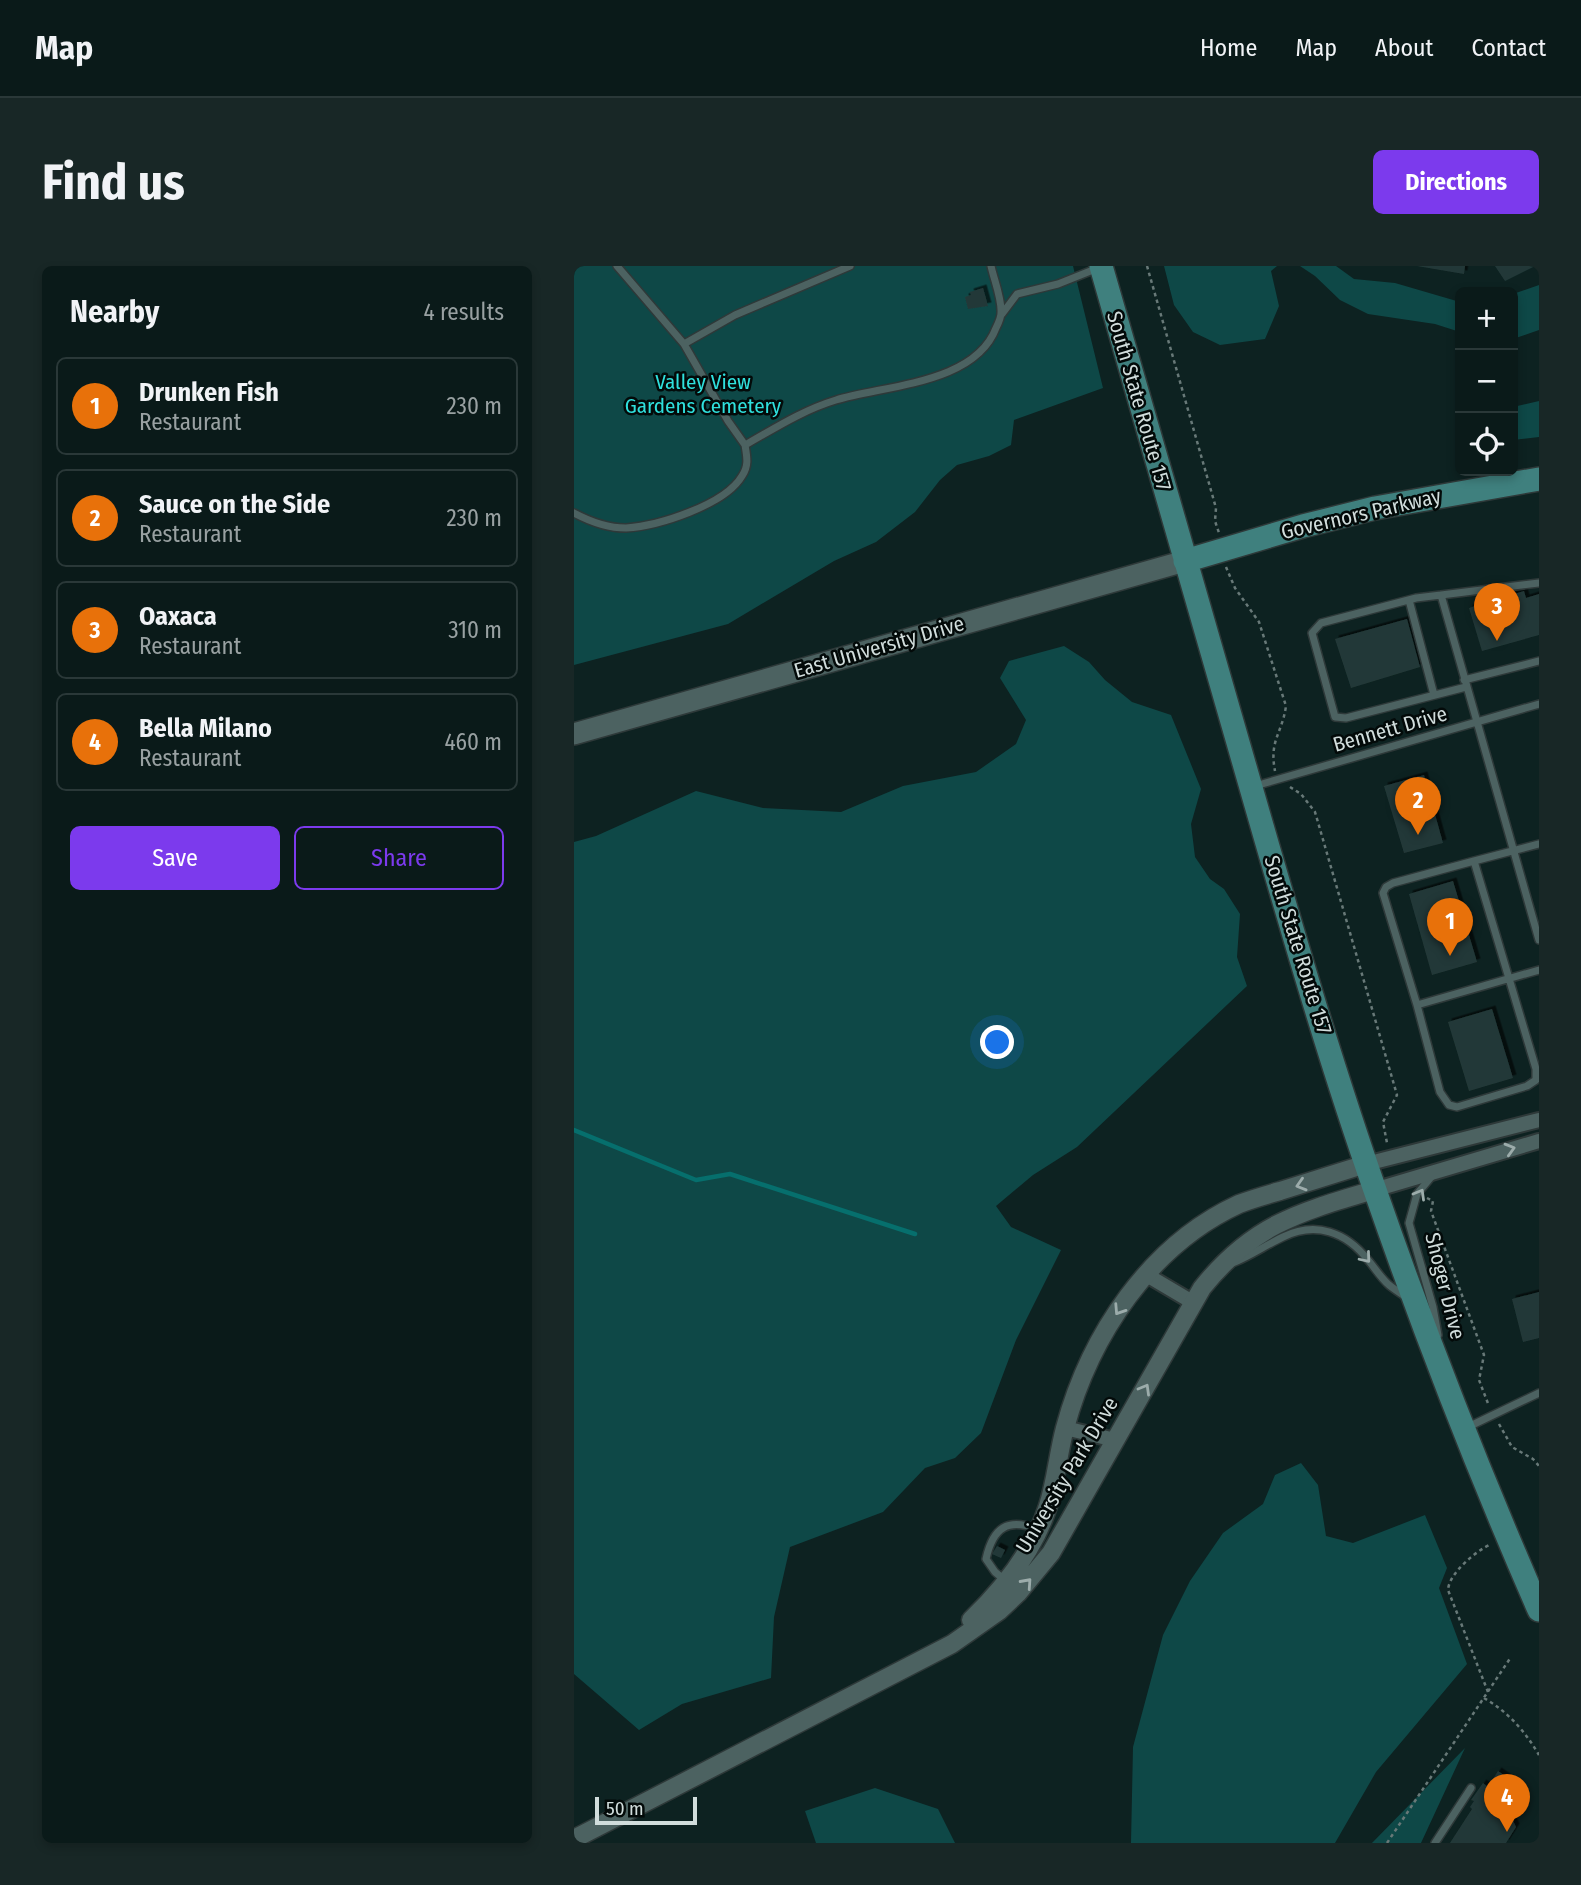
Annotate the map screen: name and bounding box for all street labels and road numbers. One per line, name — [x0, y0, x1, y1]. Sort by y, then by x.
street label: South State Route 157 — [1101, 308, 1177, 494]
street label: Governors Parkway — [1279, 483, 1444, 545]
street label: East University Drive — [791, 610, 967, 684]
street label: Bennett Drive — [1330, 700, 1450, 758]
street label: South State Route 157 — [1258, 852, 1338, 1038]
street label: Shoger Drive — [1419, 1230, 1471, 1342]
street label: University Park Drive — [1010, 1392, 1124, 1558]

